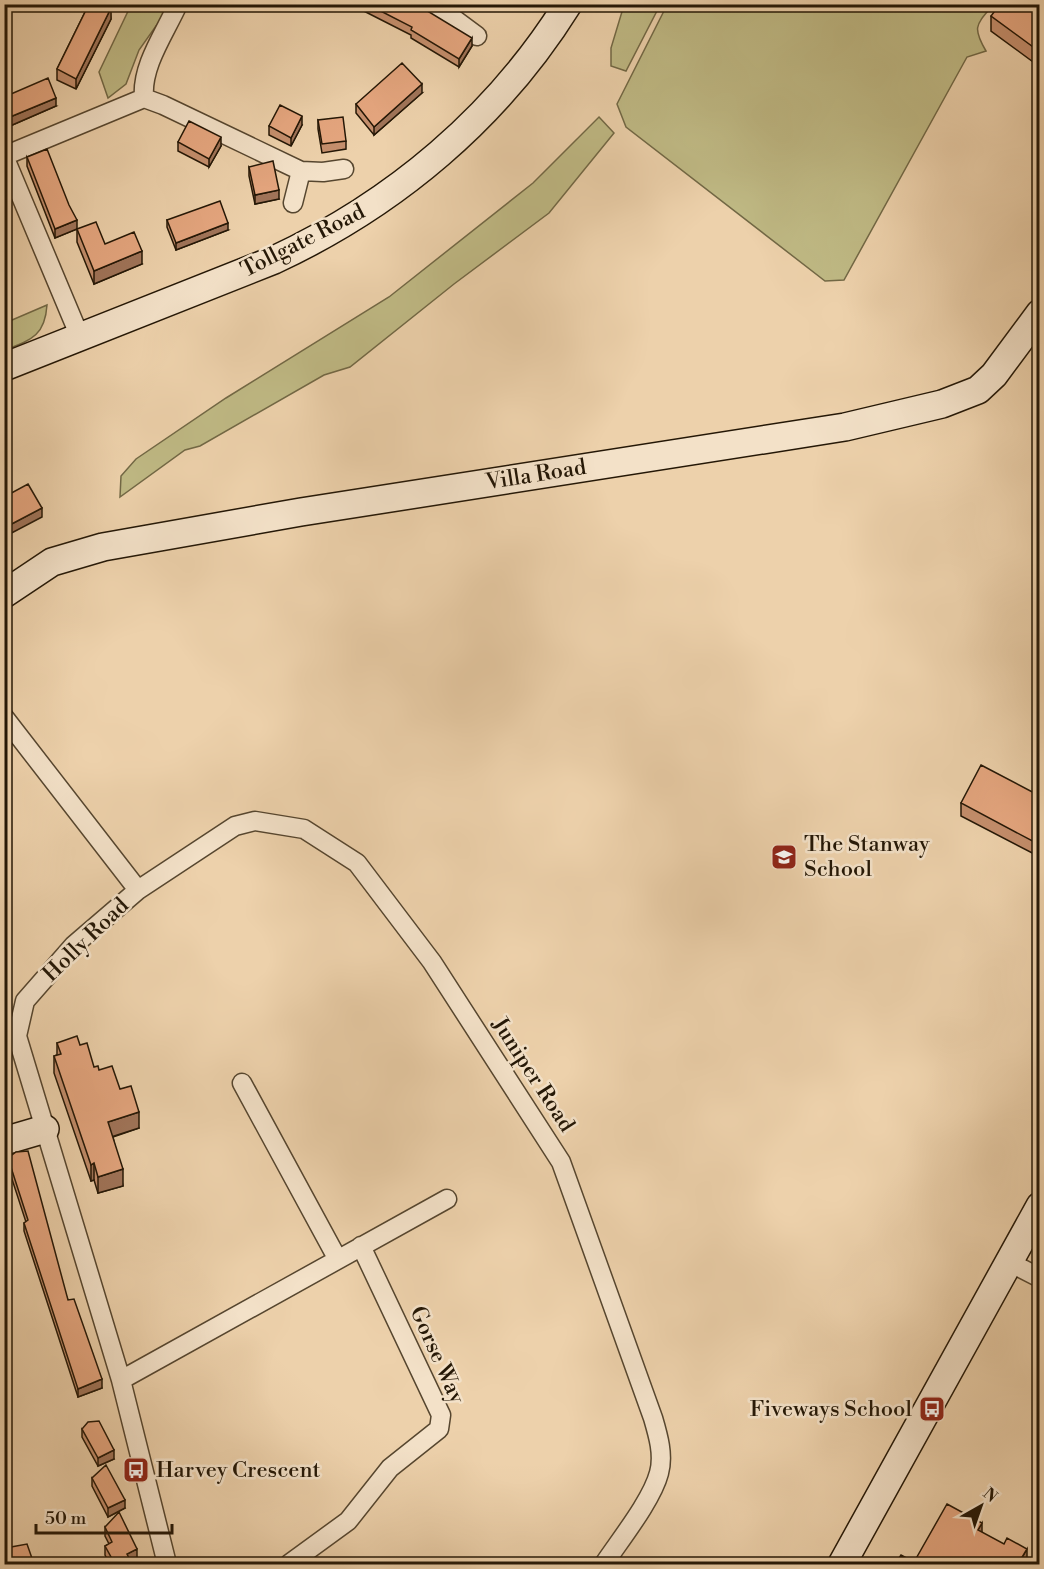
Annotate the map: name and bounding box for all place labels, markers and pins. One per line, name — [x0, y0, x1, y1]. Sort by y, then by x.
place label: The Stanway School — [804, 831, 930, 883]
school or university icon: The Stanway School — [769, 842, 799, 872]
bus stop icon: Fiveways School — [917, 1394, 947, 1424]
place label: Fiveways School — [750, 1396, 912, 1423]
bus stop icon: Harvey Crescent — [121, 1455, 151, 1485]
place label: Harvey Crescent — [156, 1457, 321, 1484]

